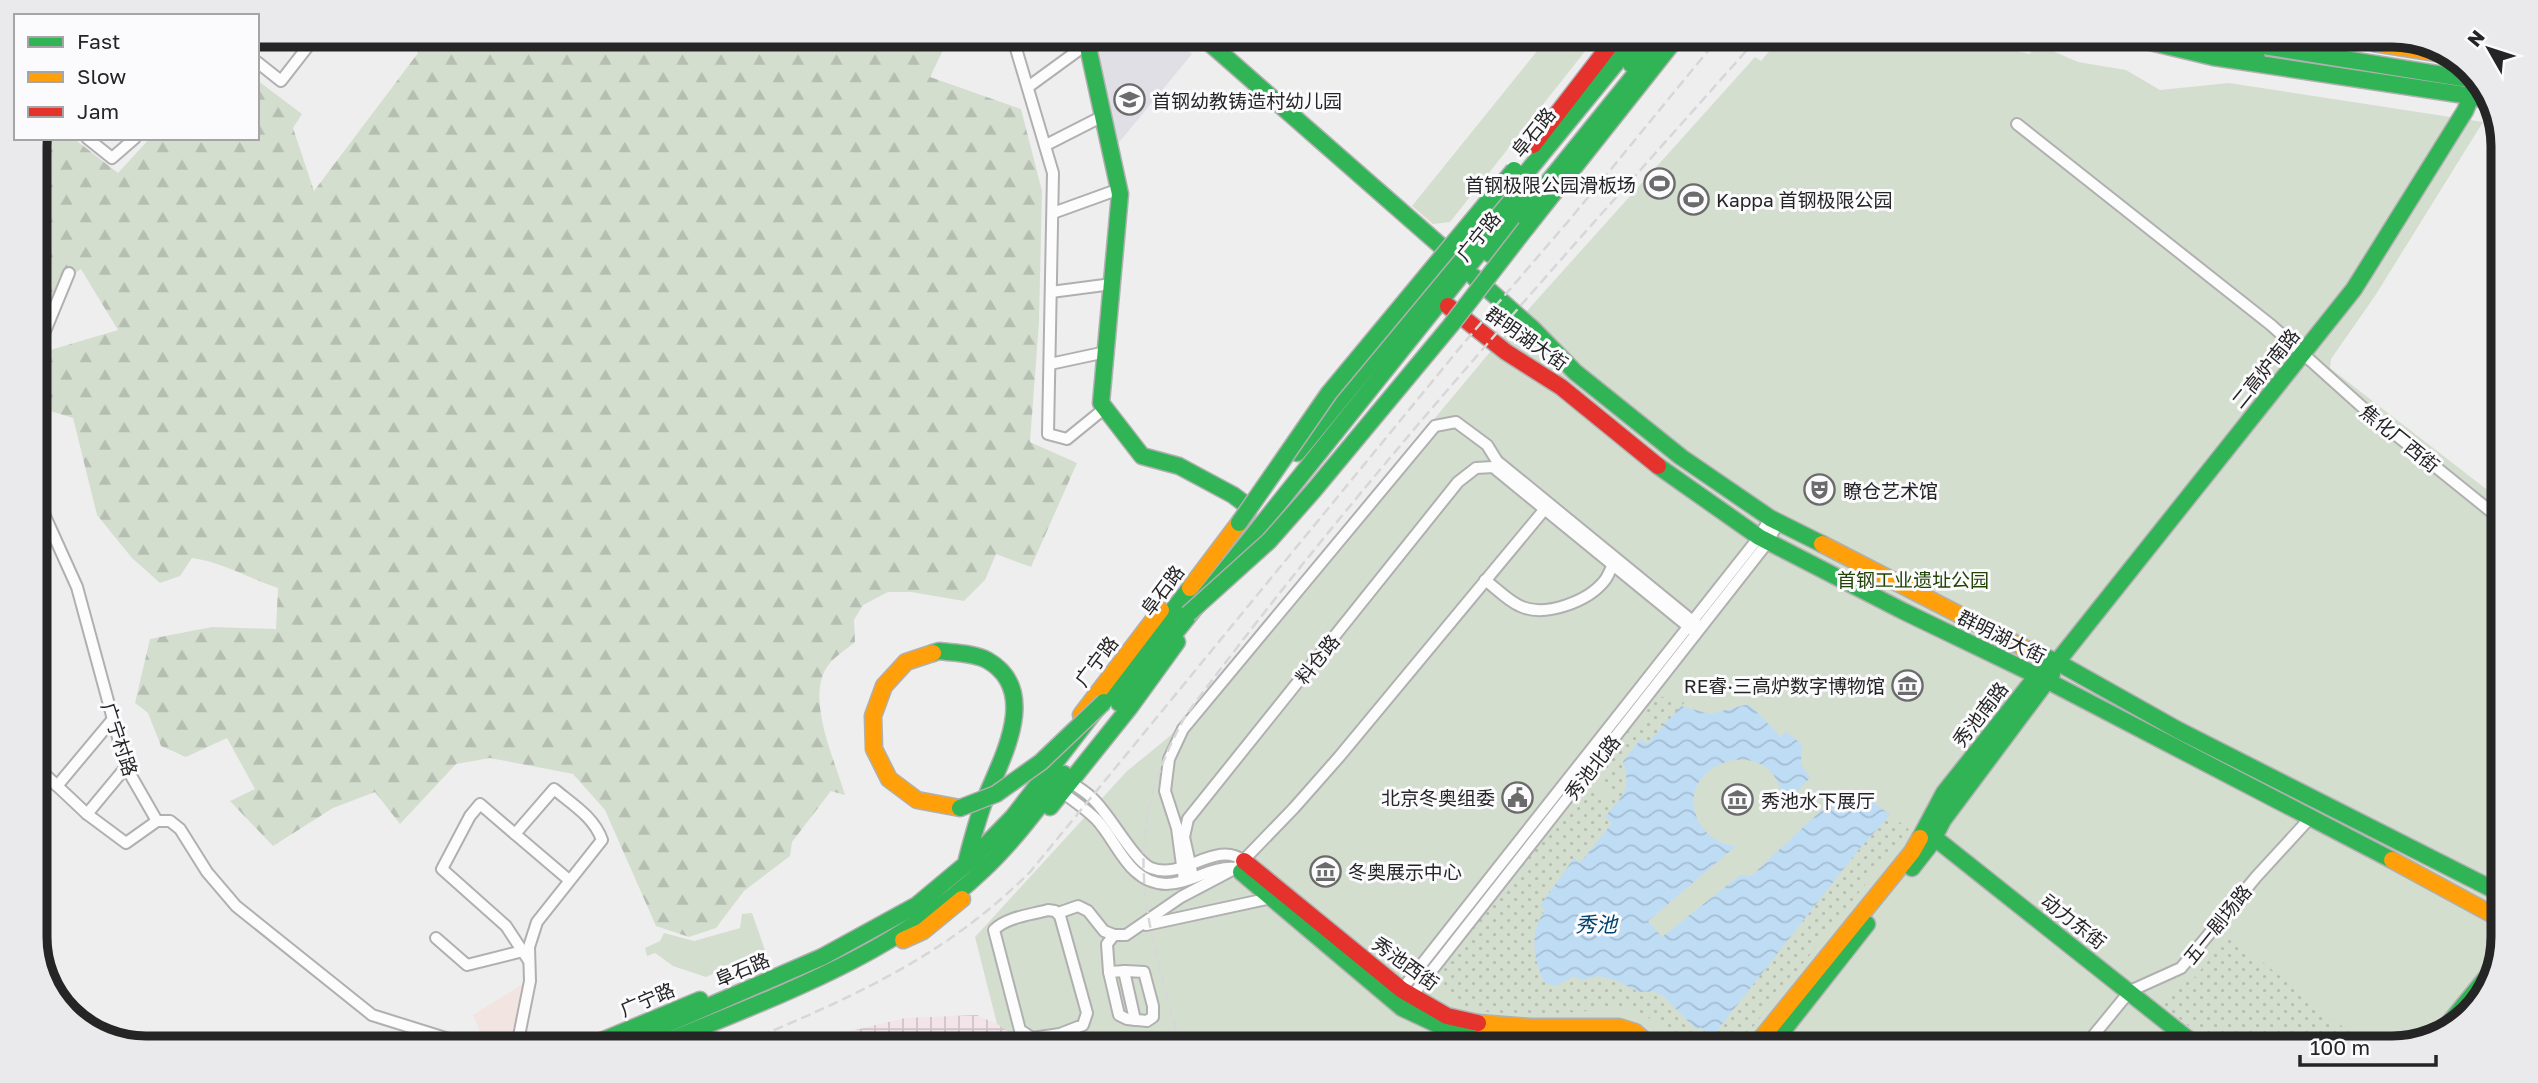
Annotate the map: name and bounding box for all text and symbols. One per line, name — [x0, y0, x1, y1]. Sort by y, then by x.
legend — [14, 14, 259, 140]
north arrow — [2454, 14, 2524, 84]
text: N — [2462, 25, 2489, 51]
text: Fast — [77, 28, 120, 54]
text: Slow — [77, 63, 126, 89]
school or university icon: 首钢幼教铸造村幼儿园 — [1112, 83, 1146, 117]
place label: 首钢幼教铸造村幼儿园 — [1152, 89, 1342, 112]
text: Jam — [77, 98, 119, 124]
street label: 阜石路 — [1506, 103, 1560, 161]
sports icon: 首钢极限公园滑板场 — [1642, 167, 1676, 201]
place label: 首钢极限公园滑板场 — [1465, 173, 1636, 196]
sports icon: Kappa 首钢极限公园 — [1676, 182, 1710, 216]
place label: Kappa 首钢极限公园 — [1716, 188, 1893, 211]
street label: 广宁路 — [1451, 207, 1505, 265]
street label: 群明湖大街 — [1481, 301, 1573, 375]
street label: 二高炉南路 — [2226, 324, 2304, 412]
street label: 焦化厂西街 — [2356, 399, 2444, 477]
theatre icon: 瞭仓艺术馆 — [1803, 473, 1837, 507]
place label: 瞭仓艺术馆 — [1843, 479, 1938, 502]
street label: 阜石路 — [1136, 560, 1188, 620]
park label: 首钢工业遗址公园 — [1837, 568, 1989, 591]
street label: 群明湖大街 — [1954, 605, 2050, 667]
street label: 料仓路 — [1290, 630, 1344, 688]
street label: 广宁路 — [1070, 631, 1122, 691]
museum icon: RE睿·三高炉数字博物馆 — [1891, 668, 1925, 702]
place label: RE睿·三高炉数字博物馆 — [1684, 674, 1885, 697]
street label: 秀池南路 — [1948, 677, 2012, 751]
street label: 广宁村路 — [97, 699, 143, 779]
street label: 秀池北路 — [1560, 730, 1624, 804]
public building icon: 北京冬奥组委 — [1501, 780, 1535, 814]
museum icon: 秀池水下展厅 — [1721, 783, 1755, 817]
place label: 北京冬奥组委 — [1381, 786, 1495, 809]
place label: 秀池水下展厅 — [1761, 789, 1875, 812]
museum icon: 冬奥展示中心 — [1308, 854, 1342, 888]
place label: 冬奥展示中心 — [1348, 860, 1462, 883]
street label: 五一剧场路 — [2178, 880, 2256, 968]
street label: 动力东街 — [2037, 889, 2111, 953]
water label: 秀池 — [1575, 911, 1619, 937]
street label: 秀池西街 — [1368, 931, 1444, 995]
street label: 阜石路 — [711, 947, 773, 991]
street label: 广宁路 — [616, 977, 678, 1021]
scale bar — [2300, 1024, 2436, 1068]
text: 100 m — [2310, 1034, 2370, 1060]

